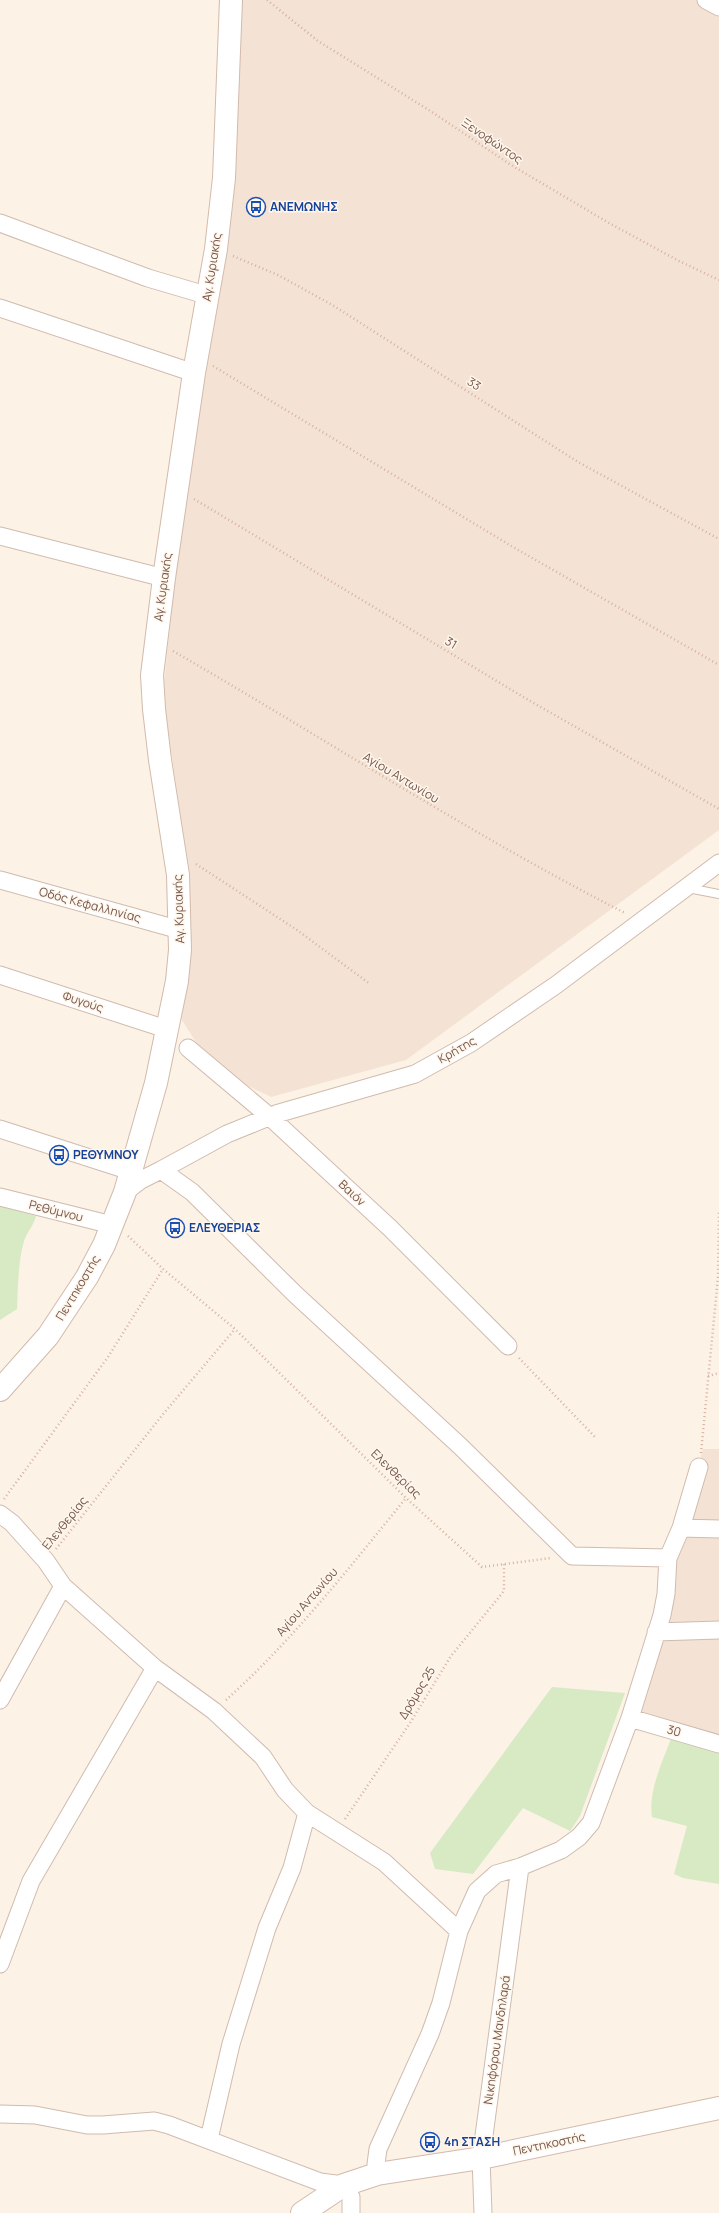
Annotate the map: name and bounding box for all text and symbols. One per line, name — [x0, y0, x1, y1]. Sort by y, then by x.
street label: Ξενοφώντος — [458, 114, 527, 168]
bus stop icon: ΑΝΕΜΩΝΗΣ — [245, 196, 267, 218]
place label: ΑΝΕΜΩΝΗΣ — [270, 198, 338, 215]
street label: Αγ. Κυριακής — [198, 231, 225, 303]
street label: 33 — [464, 373, 484, 394]
street label: Αγ. Κυριακής — [149, 551, 176, 623]
street label: 31 — [442, 632, 460, 653]
street label: Αγίου Αντωνίου — [360, 748, 442, 807]
street label: Αγ. Κυριακής — [169, 874, 188, 944]
street label: Οδός Κεφαλληνίας — [37, 883, 143, 926]
street label: Φυγούς — [61, 987, 106, 1016]
street label: Κρήτης — [435, 1032, 479, 1067]
bus stop icon: ΡΕΘΥΜΝΟΥ — [48, 1144, 70, 1166]
place label: ΡΕΘΥΜΝΟΥ — [73, 1146, 139, 1163]
street label: Βαιόν — [335, 1176, 370, 1210]
street label: Ρεθύμνου — [27, 1196, 85, 1225]
bus stop icon: ΕΛΕΥΘΕΡΙΑΣ — [164, 1217, 186, 1239]
place label: ΕΛΕΥΘΕΡΙΑΣ — [189, 1219, 260, 1236]
street label: Πεντηκοστής — [51, 1252, 104, 1324]
street label: Ελενθερίας — [367, 1445, 426, 1502]
street label: Ελενθερίας — [38, 1492, 92, 1553]
street label: Αγίου Αντωνίου — [272, 1564, 341, 1640]
street label: Δρόμος 25 — [394, 1663, 439, 1722]
street label: 30 — [665, 1720, 683, 1741]
street label: Νικηφόρου Μανδηλαρά — [479, 1974, 514, 2106]
street label: Πεντηκοστής — [511, 2127, 587, 2159]
bus stop icon: 4η ΣΤΑΣΗ — [419, 2131, 441, 2153]
place label: 4η ΣΤΑΣΗ — [444, 2133, 500, 2150]

